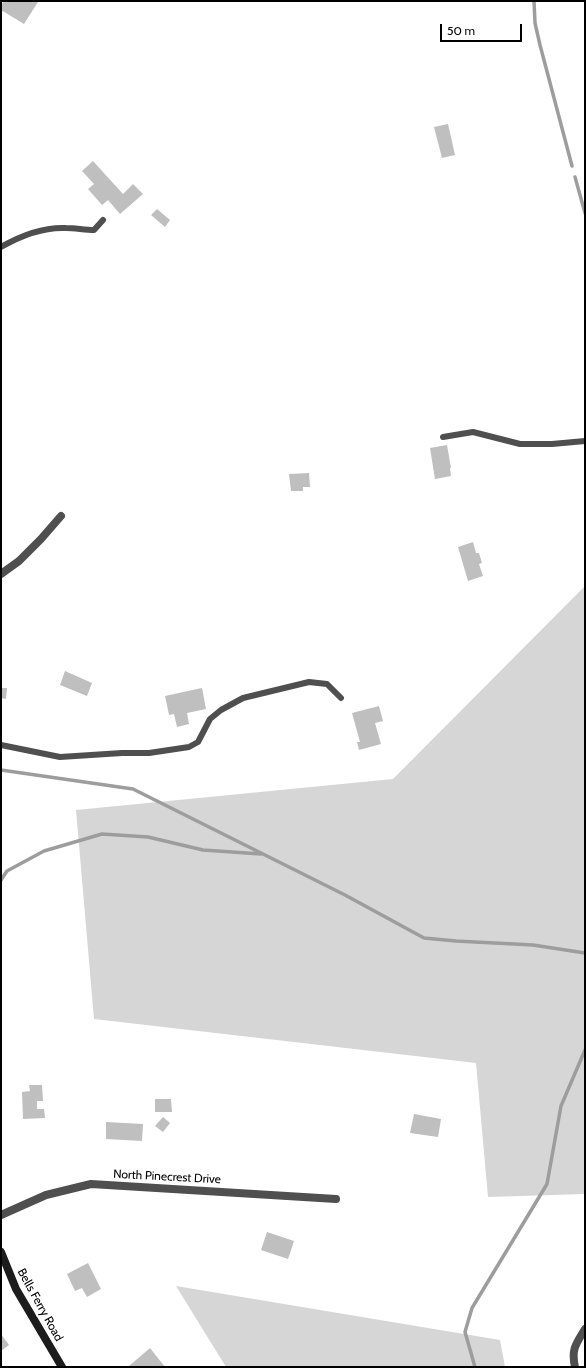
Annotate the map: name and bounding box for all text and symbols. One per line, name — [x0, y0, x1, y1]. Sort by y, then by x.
scale bar — [442, 16, 524, 42]
text: 50 m — [447, 23, 475, 38]
street label: North Pinecrest Drive — [113, 1167, 221, 1187]
street label: Bells Ferry Road — [14, 1266, 66, 1344]

